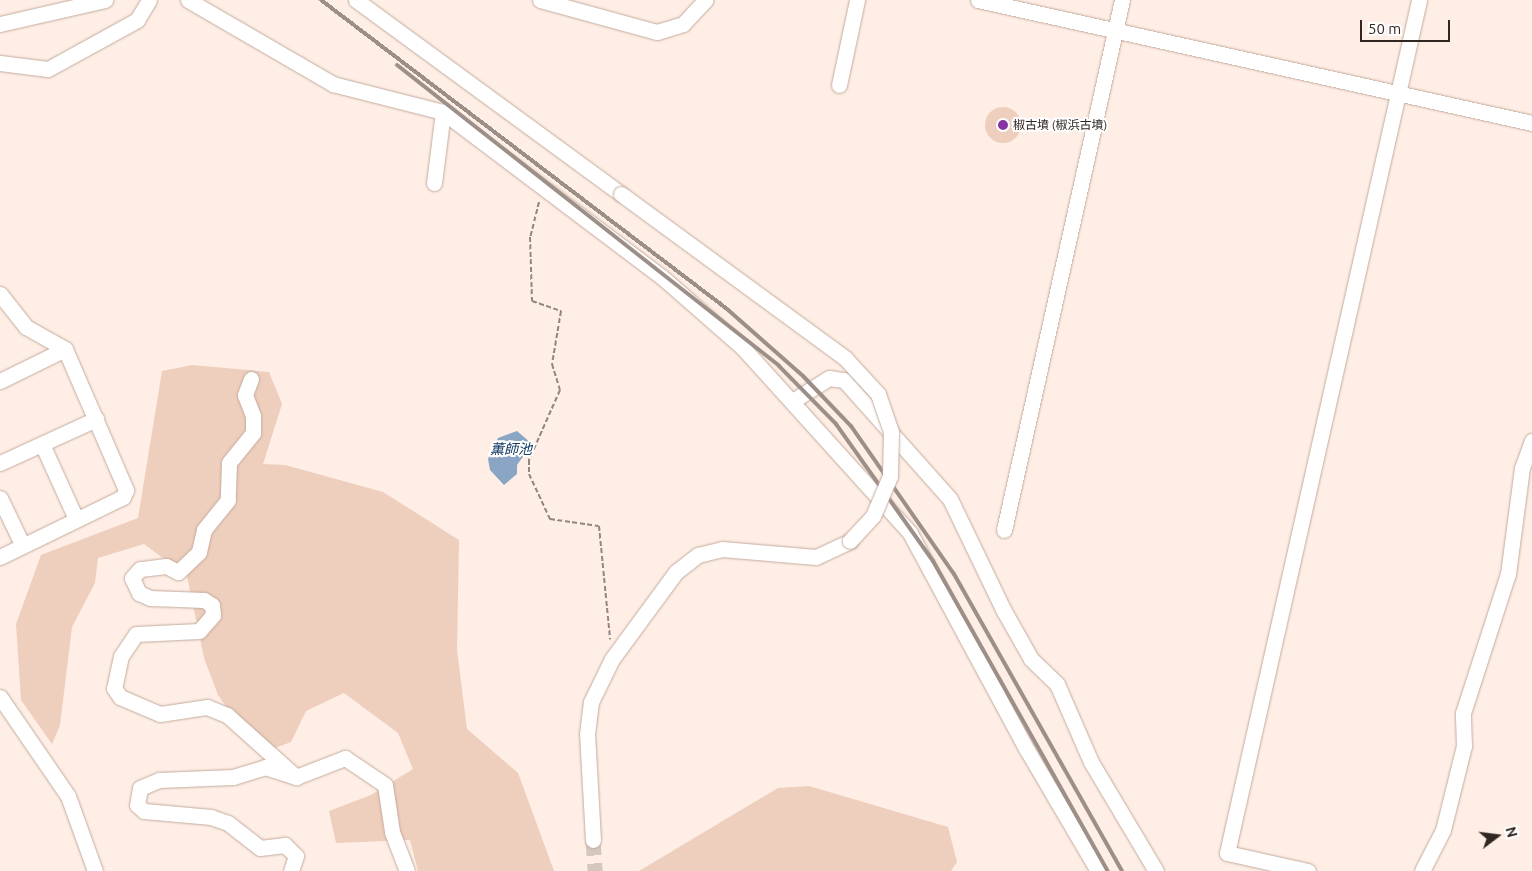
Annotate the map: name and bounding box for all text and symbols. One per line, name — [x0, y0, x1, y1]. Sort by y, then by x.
scale bar — [1362, 10, 1452, 42]
text: 50 m — [1368, 20, 1401, 37]
place label: 椒古墳 (椒浜古墳) — [1013, 118, 1107, 132]
marker: 椒古墳 (椒浜古墳) — [997, 119, 1009, 131]
water label: 薫師池 — [490, 441, 532, 457]
north arrow — [1472, 811, 1522, 861]
text: N — [1502, 825, 1521, 839]

